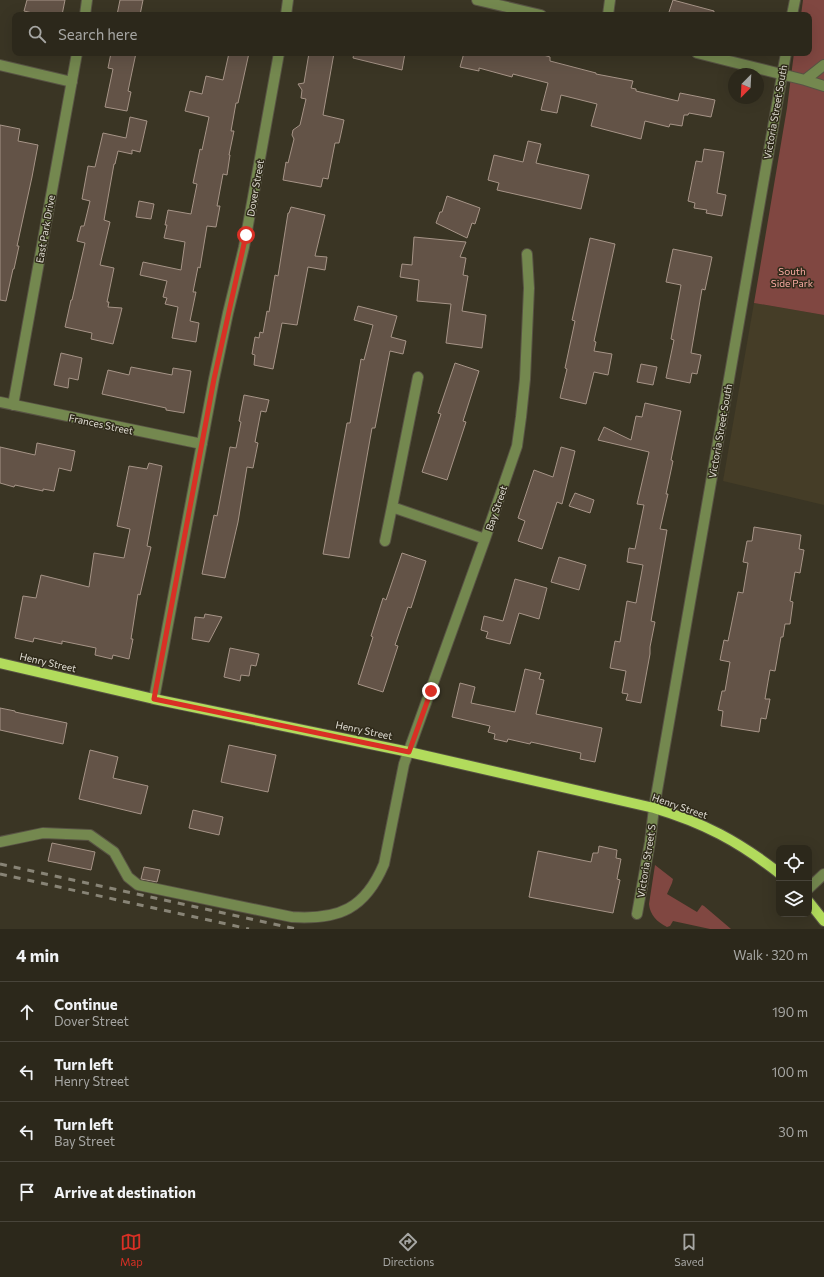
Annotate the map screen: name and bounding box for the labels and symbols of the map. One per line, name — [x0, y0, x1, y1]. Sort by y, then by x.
street label: Victoria Street South — [761, 64, 789, 160]
north arrow — [728, 68, 764, 104]
street label: Dover Street — [244, 159, 266, 217]
street label: East Park Drive — [33, 194, 57, 264]
route start — [237, 226, 255, 244]
park label: South Side Park — [771, 265, 814, 289]
street label: Victoria Street South — [706, 383, 734, 479]
street label: Frances Street — [68, 411, 134, 437]
street label: Bay Street — [483, 484, 509, 532]
street label: Henry Street — [18, 650, 78, 674]
route end — [422, 682, 440, 700]
street label: Henry Street — [334, 718, 394, 742]
street label: Henry Street — [651, 791, 709, 821]
street label: Victoria Street S — [634, 823, 658, 899]

